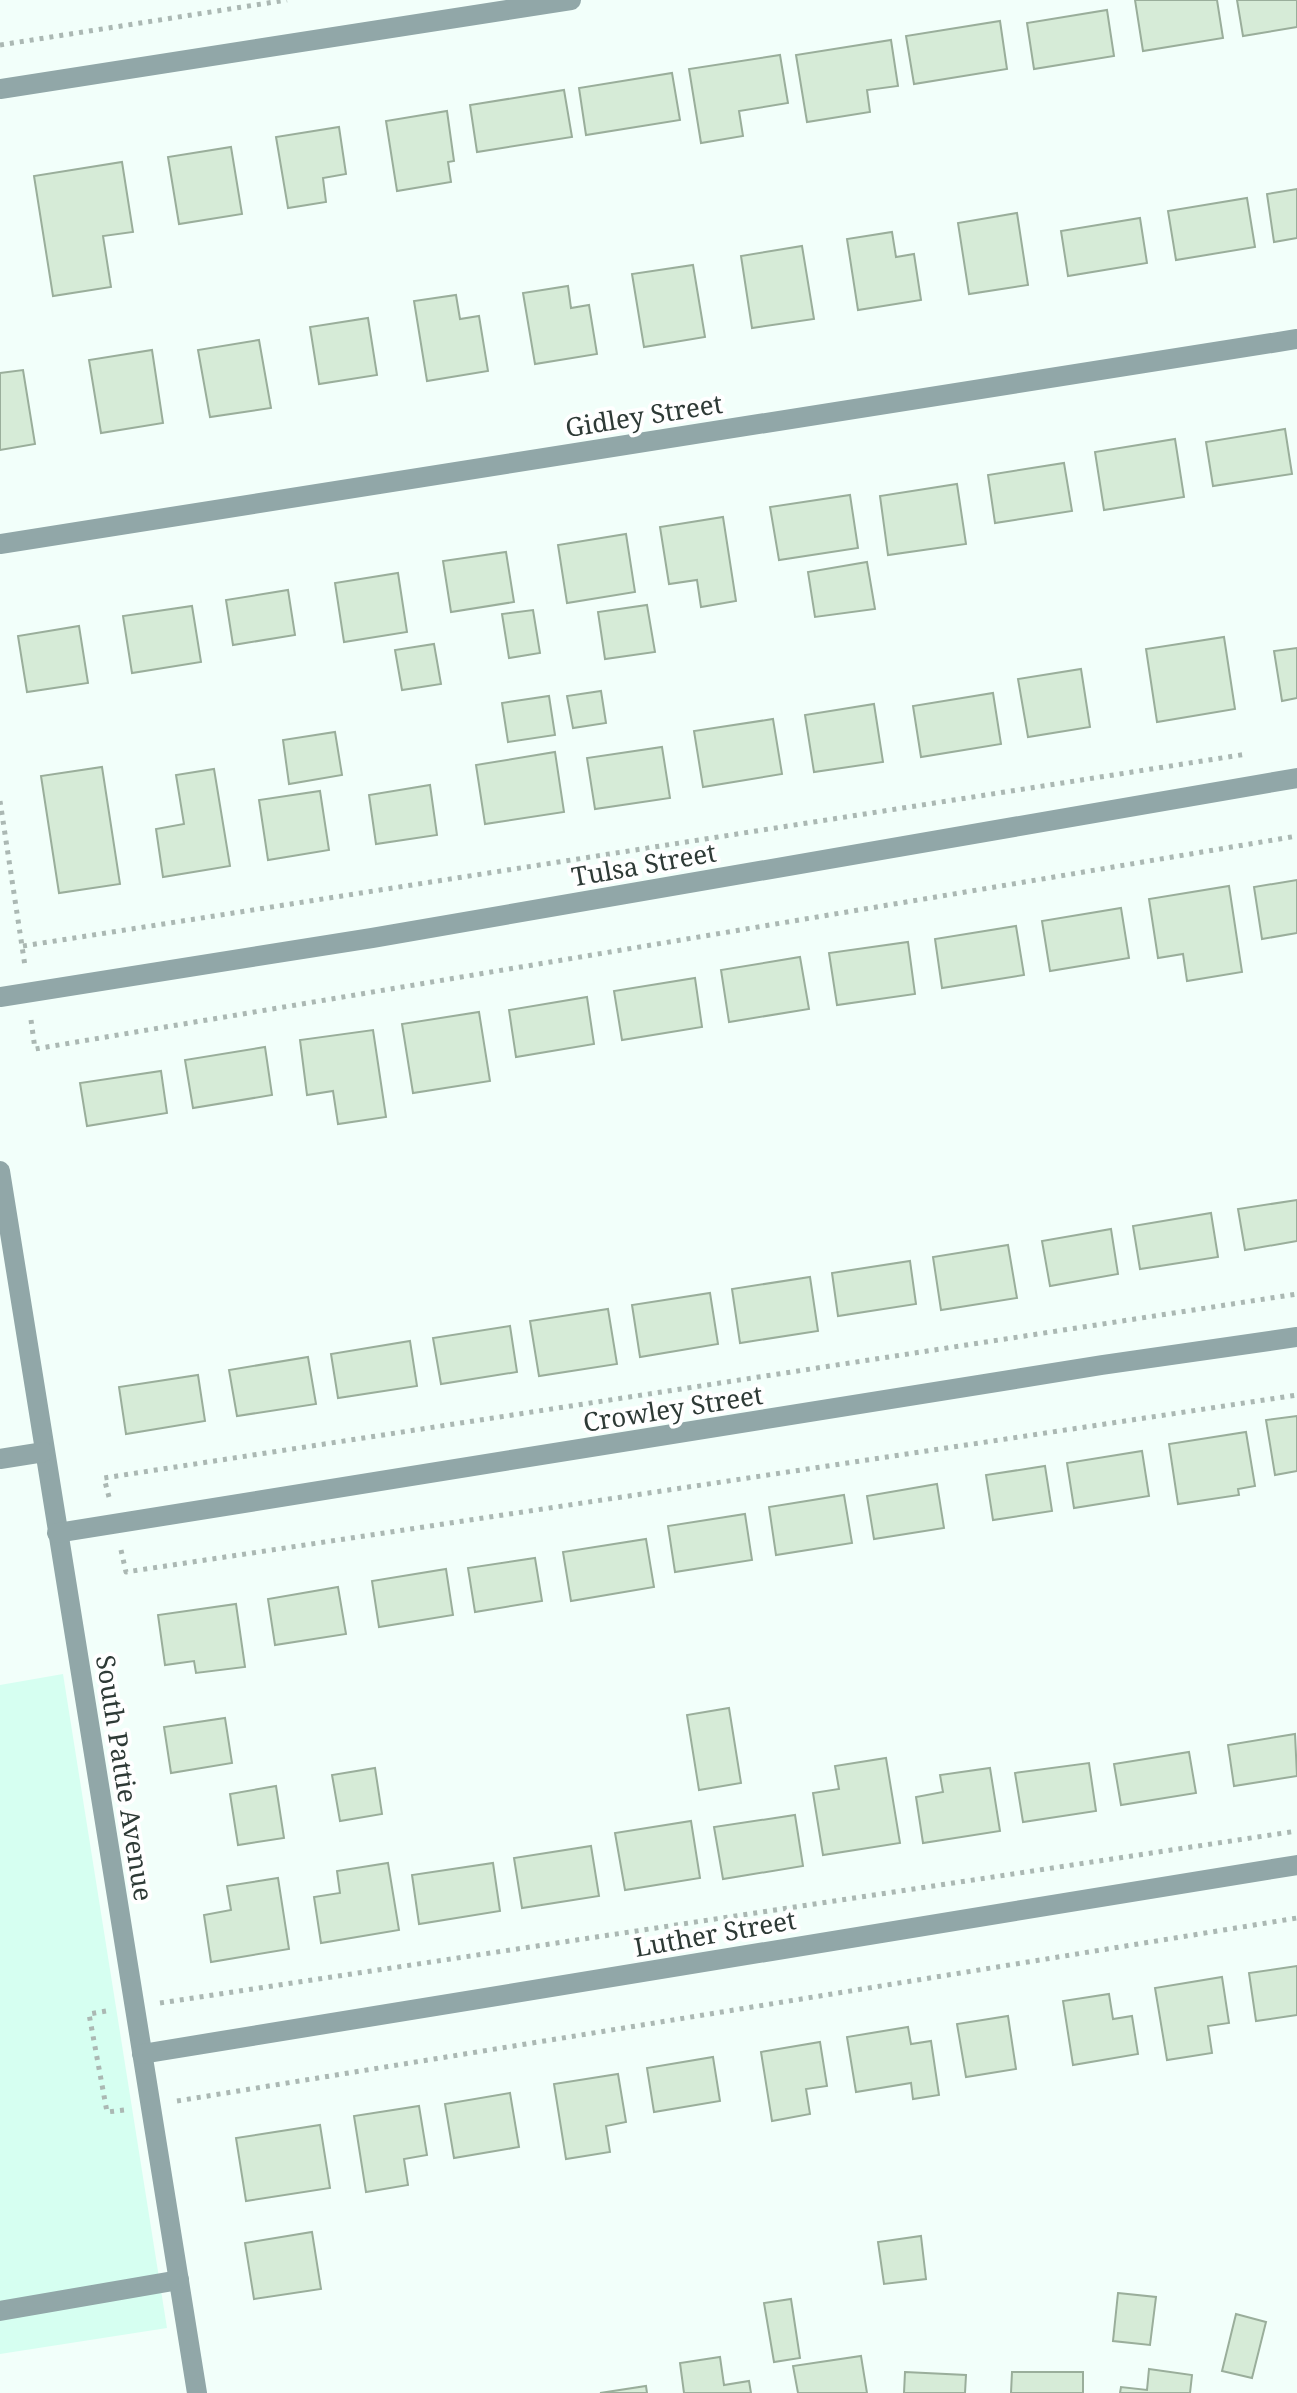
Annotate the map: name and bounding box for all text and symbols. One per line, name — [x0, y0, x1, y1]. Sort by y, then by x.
street label: Gidley Street — [563, 385, 725, 445]
street label: Tulsa Street — [569, 834, 719, 894]
street label: Crowley Street — [580, 1376, 765, 1440]
street label: South Pattie Avenue — [88, 1652, 162, 1903]
street label: Luther Street — [631, 1901, 799, 1965]

